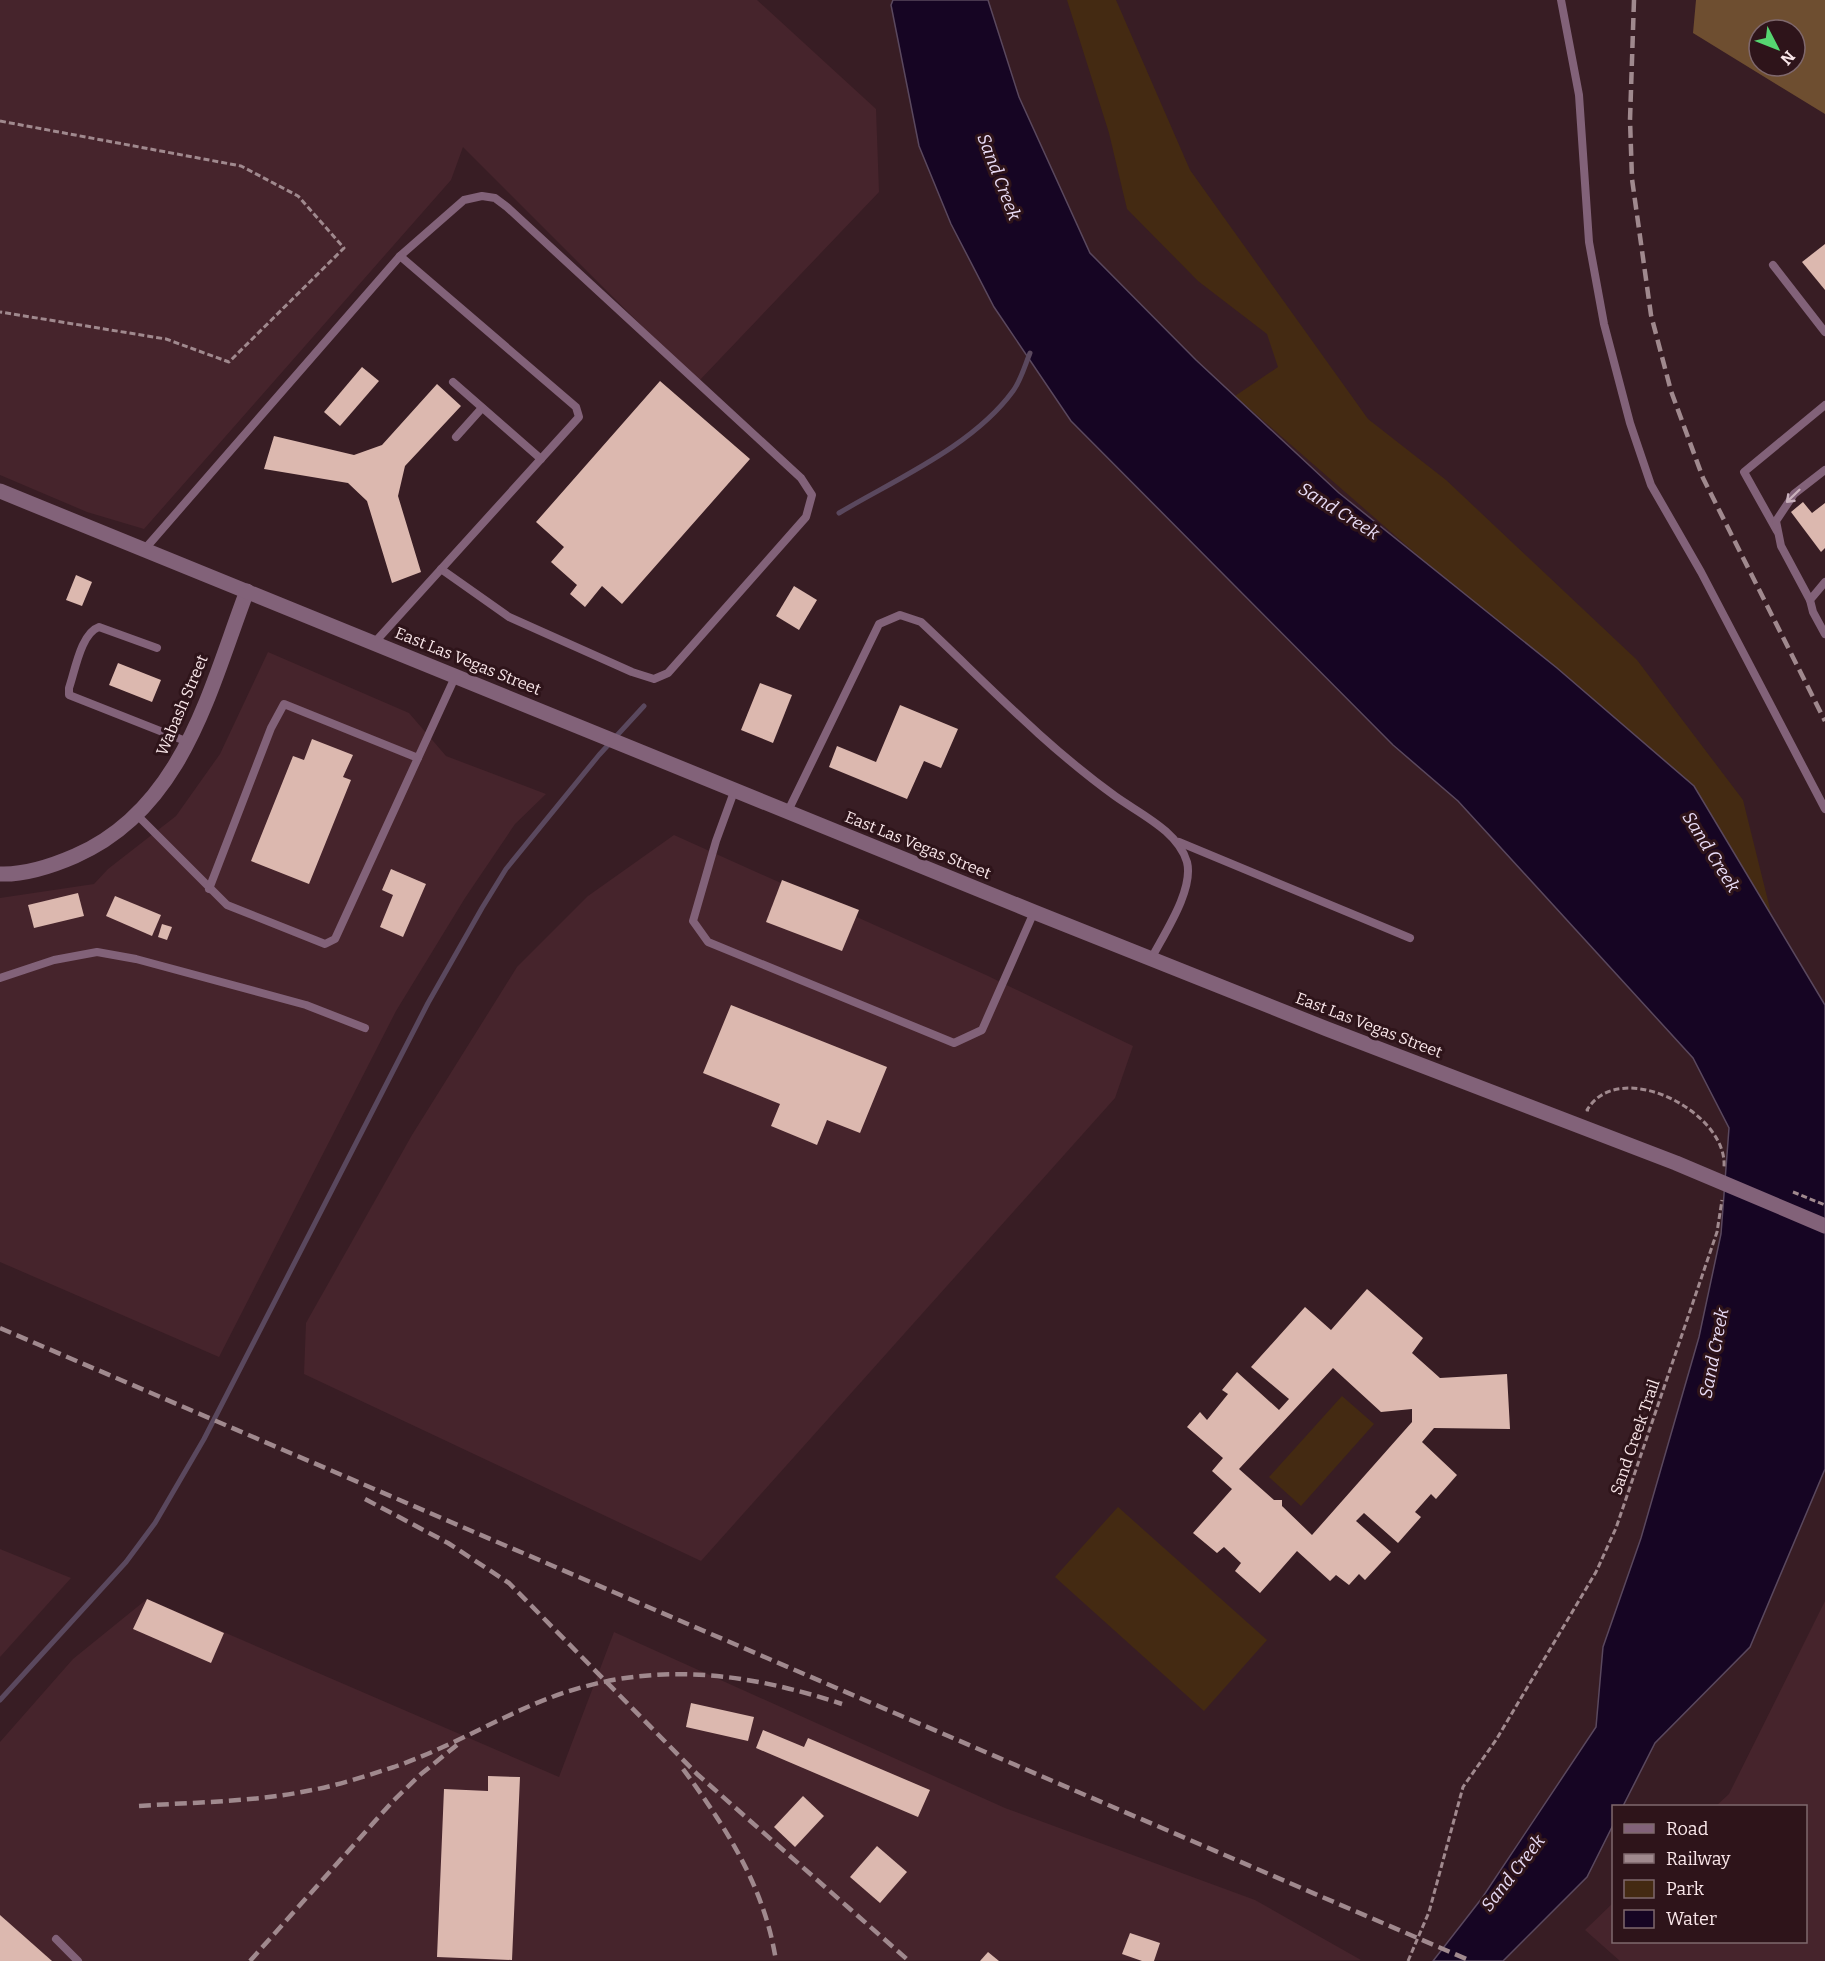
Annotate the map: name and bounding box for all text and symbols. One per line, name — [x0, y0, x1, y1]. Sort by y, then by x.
north arrow — [1747, 18, 1807, 78]
text: N — [1777, 47, 1799, 69]
water label: Sand Creek — [972, 130, 1026, 224]
water label: Sand Creek — [1294, 478, 1384, 545]
one-way arrow — [1786, 489, 1801, 503]
street label: East Las Vegas Street — [392, 623, 544, 699]
street label: Wabash Street — [152, 651, 212, 758]
street label: East Las Vegas Street — [842, 807, 994, 883]
water label: Sand Creek — [1678, 807, 1745, 897]
street label: East Las Vegas Street — [1293, 988, 1445, 1062]
water label: Sand Creek — [1694, 1306, 1734, 1400]
street label: Sand Creek Trail — [1606, 1376, 1664, 1497]
legend — [1612, 1805, 1807, 1943]
text: Road — [1666, 1818, 1709, 1840]
water label: Sand Creek — [1476, 1830, 1550, 1916]
text: Railway — [1666, 1848, 1731, 1870]
text: Park — [1666, 1878, 1705, 1900]
text: Water — [1666, 1908, 1717, 1930]

